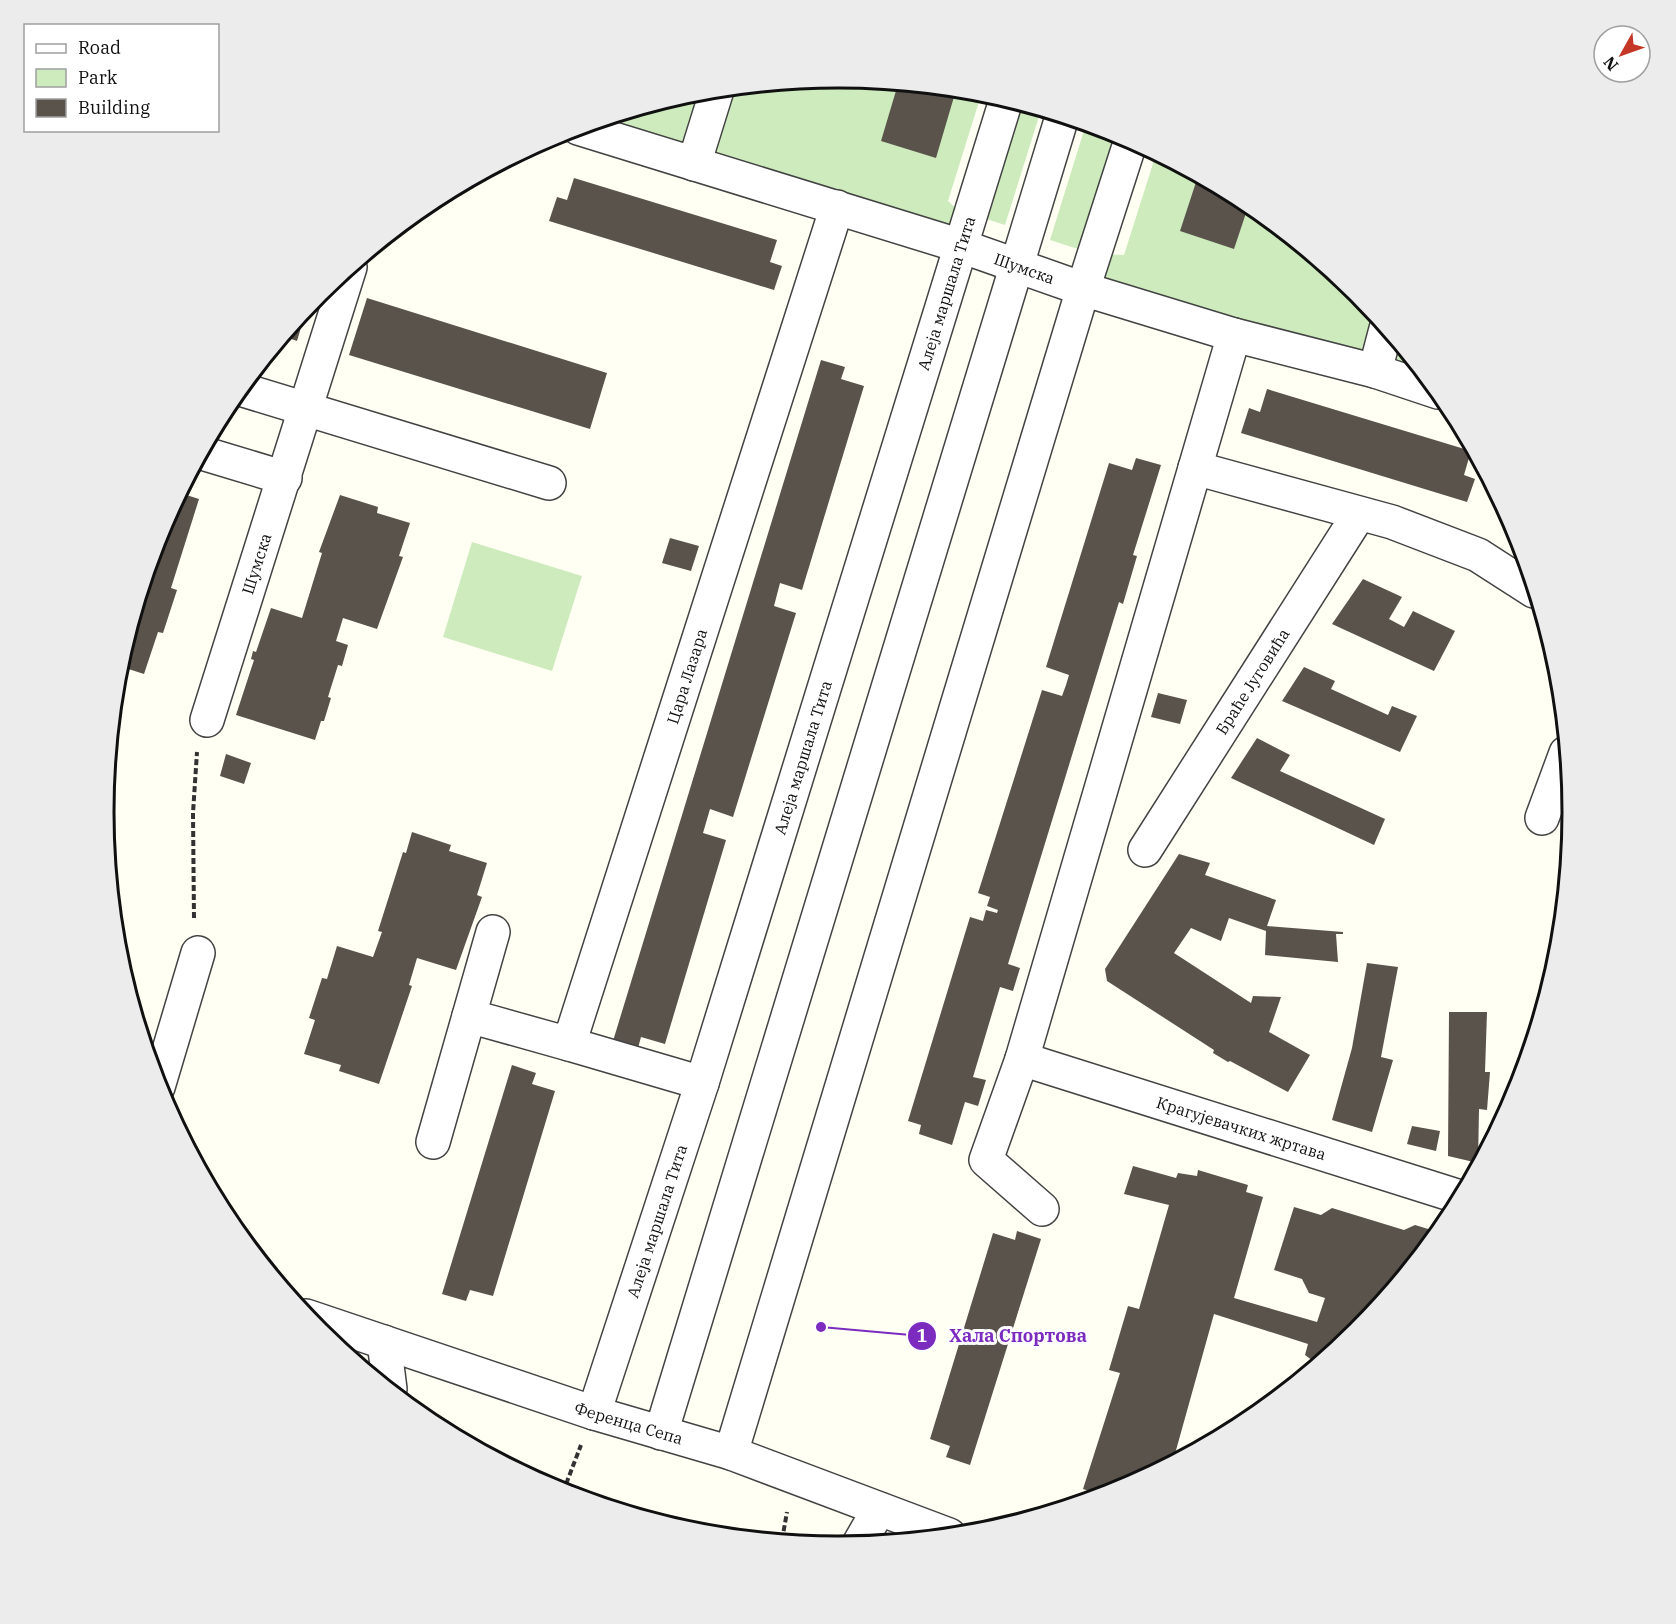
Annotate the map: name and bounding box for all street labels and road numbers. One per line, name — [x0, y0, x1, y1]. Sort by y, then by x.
street label: Алеја маршала Тита — [913, 213, 980, 373]
street label: Шумска — [991, 248, 1058, 288]
street label: Шумска — [237, 530, 275, 597]
street label: Браће Југовића — [1211, 624, 1294, 738]
street label: Цара Лазара — [662, 626, 711, 726]
street label: Алеја маршала Тита — [769, 678, 836, 837]
street label: Крагујевачких жртава — [1154, 1092, 1329, 1164]
street label: Алеја маршала Тита — [622, 1142, 691, 1300]
street label: Ференца Сепа — [572, 1397, 686, 1449]

